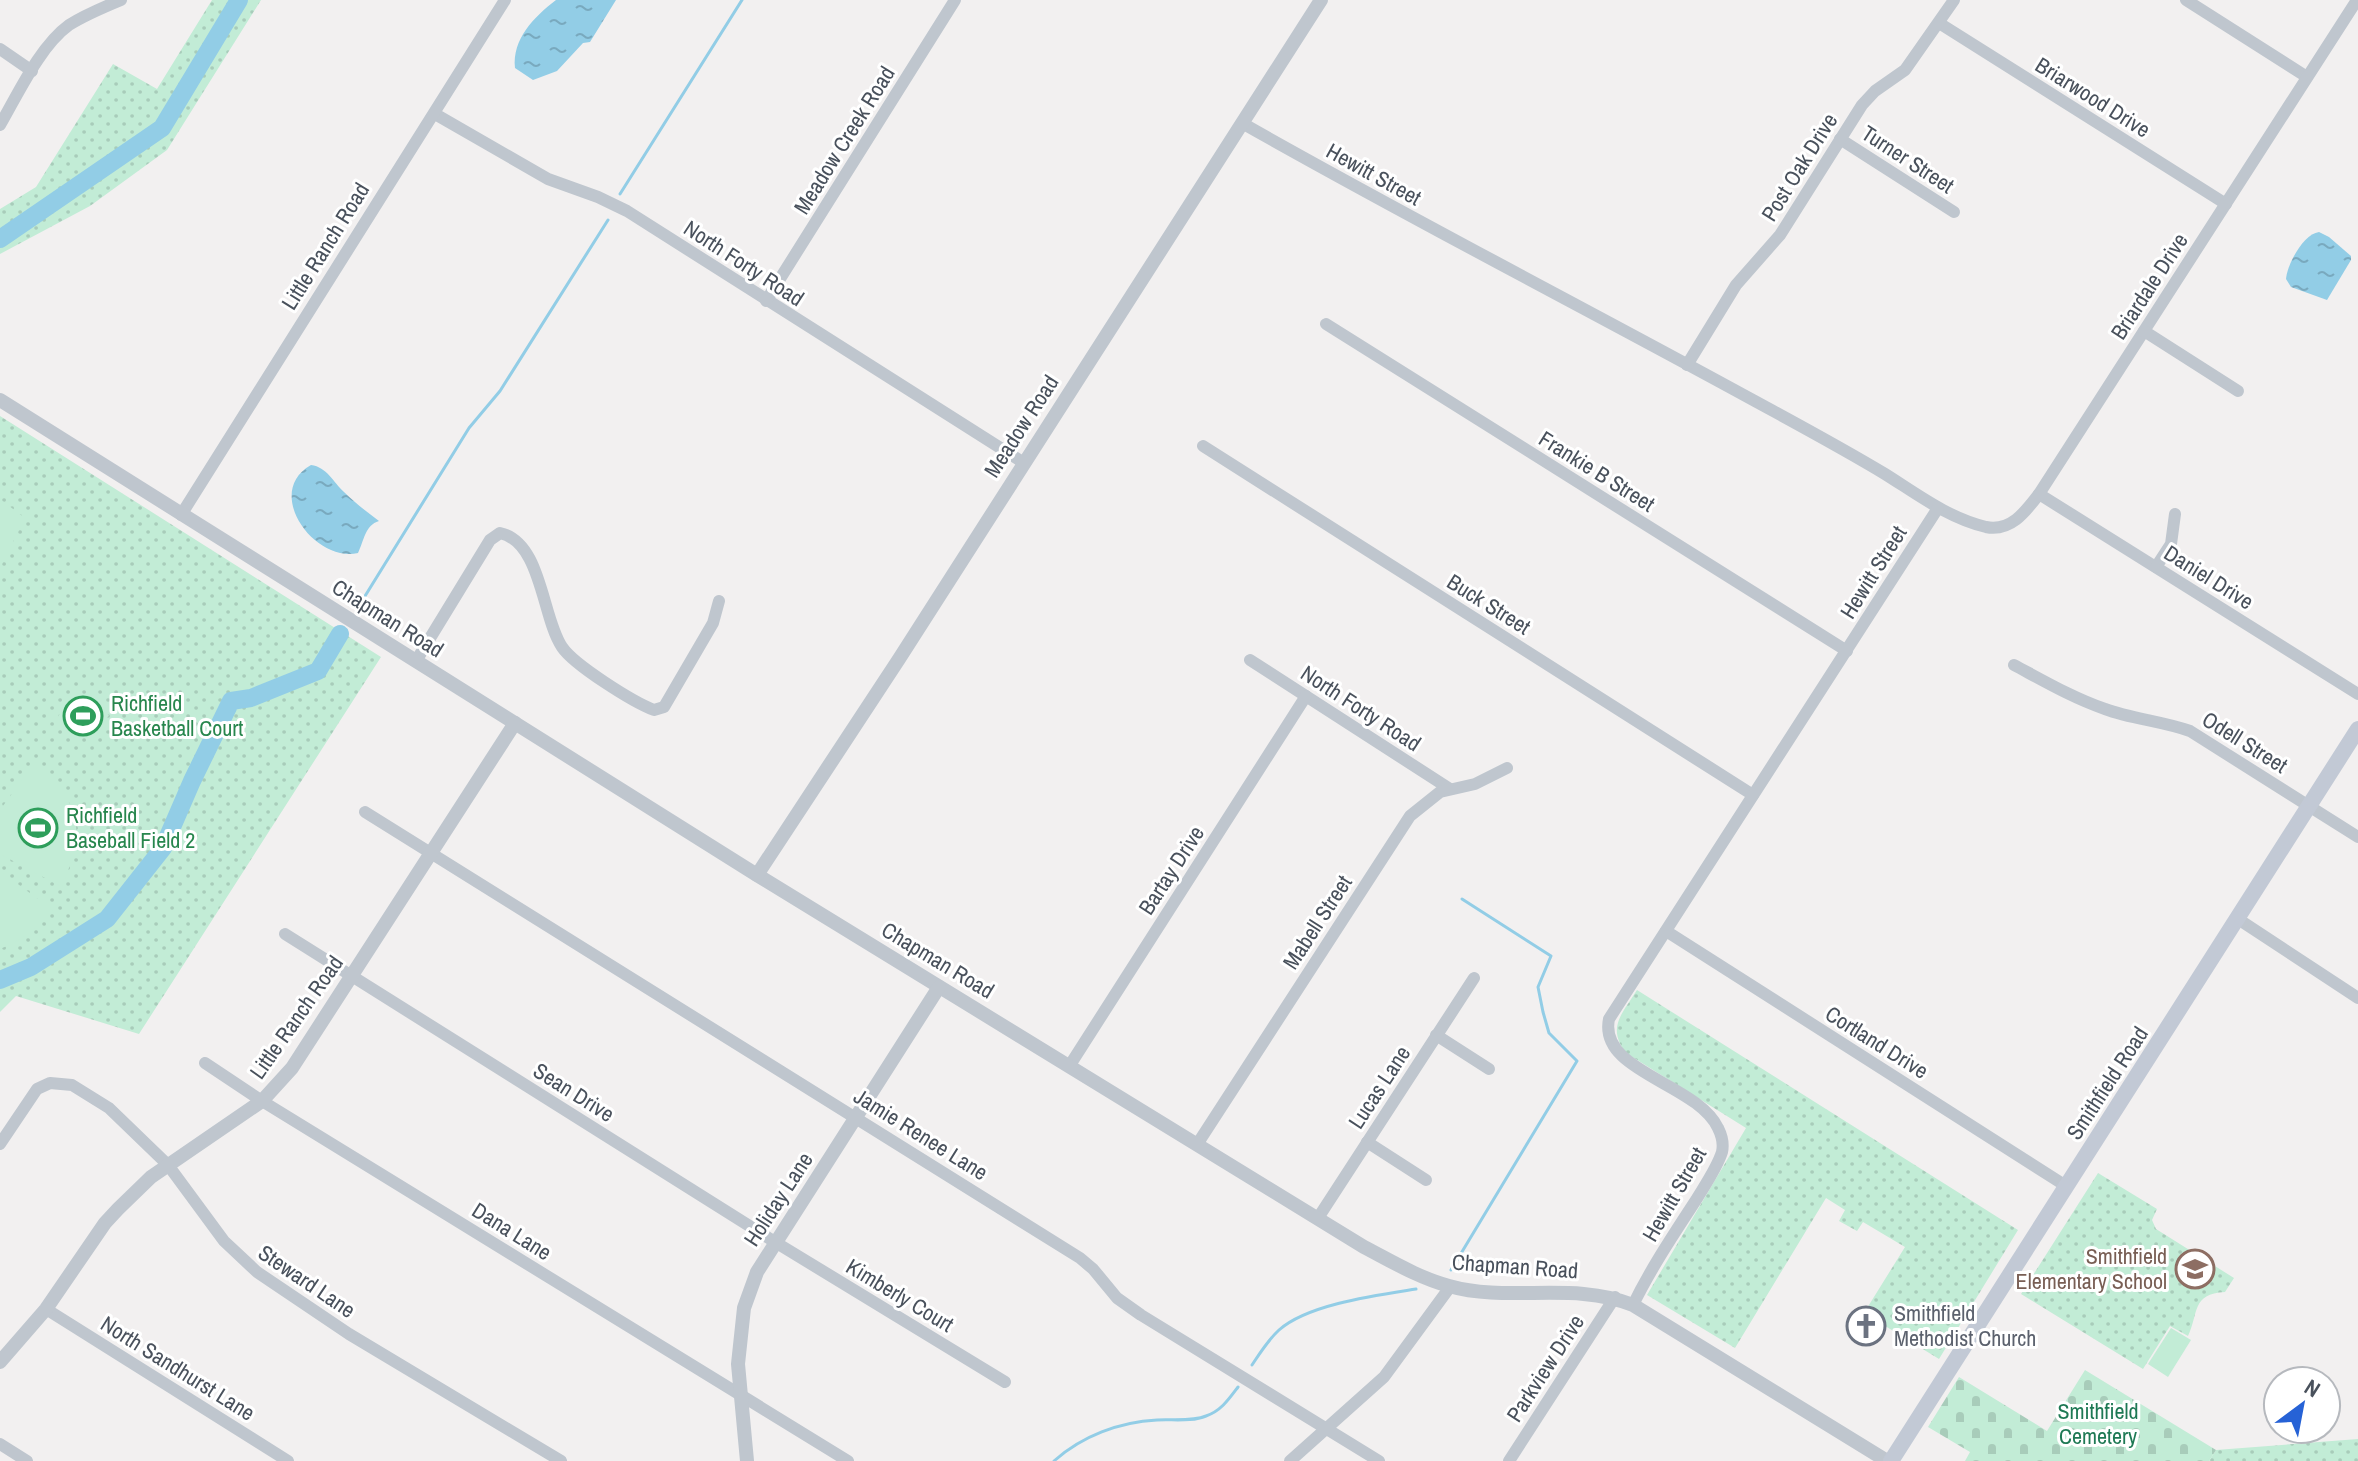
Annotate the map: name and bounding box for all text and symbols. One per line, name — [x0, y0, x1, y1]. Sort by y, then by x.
street label: Briarwood Drive — [2030, 50, 2156, 144]
street label: Meadow Creek Road — [786, 60, 902, 220]
street label: Post Oak Drive — [1754, 107, 1844, 227]
street label: Turner Street — [1856, 118, 1960, 200]
street label: Hewitt Street — [1321, 136, 1427, 212]
street label: Little Ranch Road — [274, 177, 376, 315]
street label: North Forty Road — [678, 213, 810, 313]
street label: Briardale Drive — [2103, 227, 2195, 345]
street label: Meadow Road — [977, 369, 1065, 483]
street label: Frankie B Street — [1533, 423, 1661, 519]
street label: Hewitt Street — [1833, 520, 1913, 624]
street label: Daniel Drive — [2159, 538, 2259, 616]
street label: Buck Street — [1442, 567, 1536, 641]
street label: Chapman Road — [326, 572, 450, 664]
street label: North Forty Road — [1295, 658, 1427, 758]
place label: Richfield Basketball Court — [111, 688, 243, 743]
sports icon: Richfield Basketball Court — [62, 695, 104, 737]
street label: Odell Street — [2197, 704, 2293, 780]
place label: Richfield Baseball Field 2 — [66, 800, 195, 855]
sports icon: Richfield Baseball Field 2 — [17, 807, 59, 849]
street label: Bartay Drive — [1131, 820, 1211, 920]
street label: Mabell Street — [1275, 869, 1359, 975]
street label: Chapman Road — [876, 915, 1000, 1005]
street label: Little Ranch Road — [242, 949, 350, 1085]
street label: Cortland Drive — [1820, 998, 1934, 1086]
street label: Smithfield Road — [2059, 1021, 2155, 1145]
street label: Lucas Lane — [1341, 1040, 1417, 1134]
street label: Sean Drive — [528, 1055, 620, 1129]
street label: Jamie Renee Lane — [848, 1081, 994, 1187]
street label: Hewitt Street — [1635, 1141, 1713, 1247]
street label: Holiday Lane — [736, 1146, 820, 1252]
street label: Dana Lane — [467, 1195, 557, 1267]
street label: Steward Lane — [252, 1237, 362, 1325]
place label: Smithfield Elementary School — [2016, 1241, 2167, 1296]
street label: Chapman Road — [1451, 1247, 1579, 1285]
school or university icon: Smithfield Elementary School — [2174, 1248, 2216, 1290]
street label: Kimberly Court — [841, 1251, 959, 1339]
place label: Smithfield Methodist Church — [1894, 1298, 2036, 1353]
church icon: Smithfield Methodist Church — [1845, 1305, 1887, 1347]
street label: North Sandhurst Lane — [95, 1309, 261, 1427]
street label: Parkview Drive — [1499, 1309, 1591, 1427]
north arrow — [2262, 1365, 2342, 1445]
text: N — [2299, 1372, 2326, 1404]
park label: Smithfield Cemetery — [2057, 1396, 2139, 1451]

